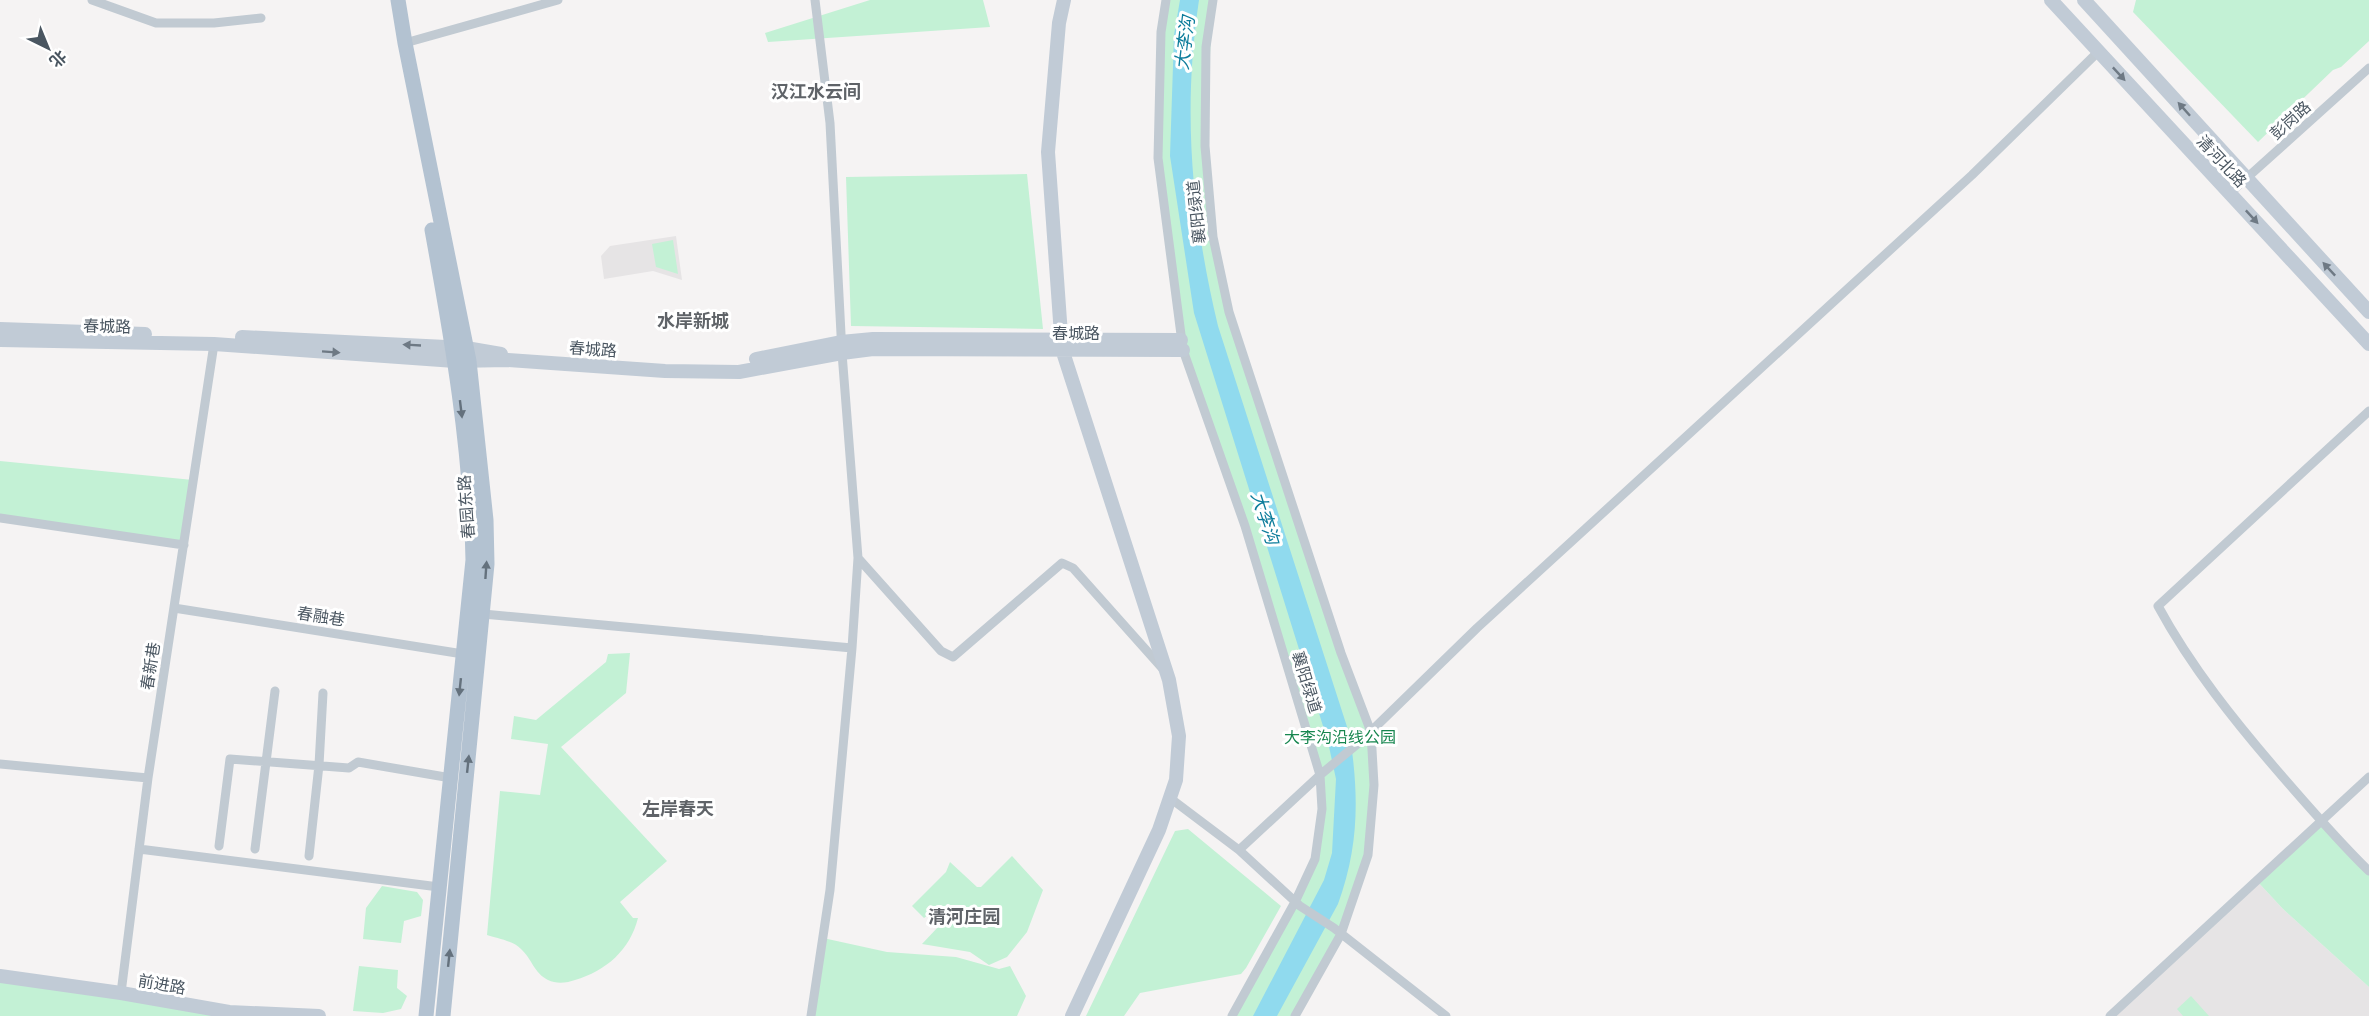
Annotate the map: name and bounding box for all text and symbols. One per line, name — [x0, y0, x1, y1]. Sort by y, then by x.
water label: 大李沟 — [1168, 13, 1201, 71]
north arrow — [18, 18, 78, 78]
text: 北 — [44, 45, 72, 73]
one-way arrow — [2112, 67, 2126, 81]
district label: 汉江水云间 — [771, 78, 861, 105]
street label: 彭岗路 — [2264, 95, 2316, 145]
one-way arrow — [2177, 103, 2191, 117]
street label: 清河北路 — [2191, 129, 2253, 193]
street label: 襄阳绿道 — [1181, 179, 1211, 245]
one-way arrow — [2245, 209, 2258, 224]
one-way arrow — [2322, 261, 2336, 276]
district label: 水岸新城 — [657, 307, 729, 334]
street label: 春城路 — [83, 314, 131, 338]
street label: 春城路 — [1052, 321, 1100, 345]
street label: 春城路 — [568, 335, 618, 363]
one-way arrow — [403, 340, 422, 349]
one-way arrow — [322, 348, 341, 357]
one-way arrow — [456, 400, 466, 419]
street label: 春园东路 — [452, 474, 480, 540]
water label: 大李沟 — [1244, 488, 1287, 550]
one-way arrow — [482, 560, 491, 579]
street label: 春融巷 — [295, 600, 347, 632]
street label: 春新巷 — [134, 640, 166, 692]
street label: 襄阳绿道 — [1286, 648, 1328, 716]
one-way arrow — [455, 677, 465, 696]
park label: 大李沟沿线公园 — [1284, 725, 1396, 749]
one-way arrow — [463, 754, 473, 773]
district label: 左岸春天 — [642, 795, 714, 822]
district label: 清河庄园 — [928, 903, 1000, 930]
one-way arrow — [444, 948, 454, 967]
street label: 前进路 — [136, 968, 188, 1000]

